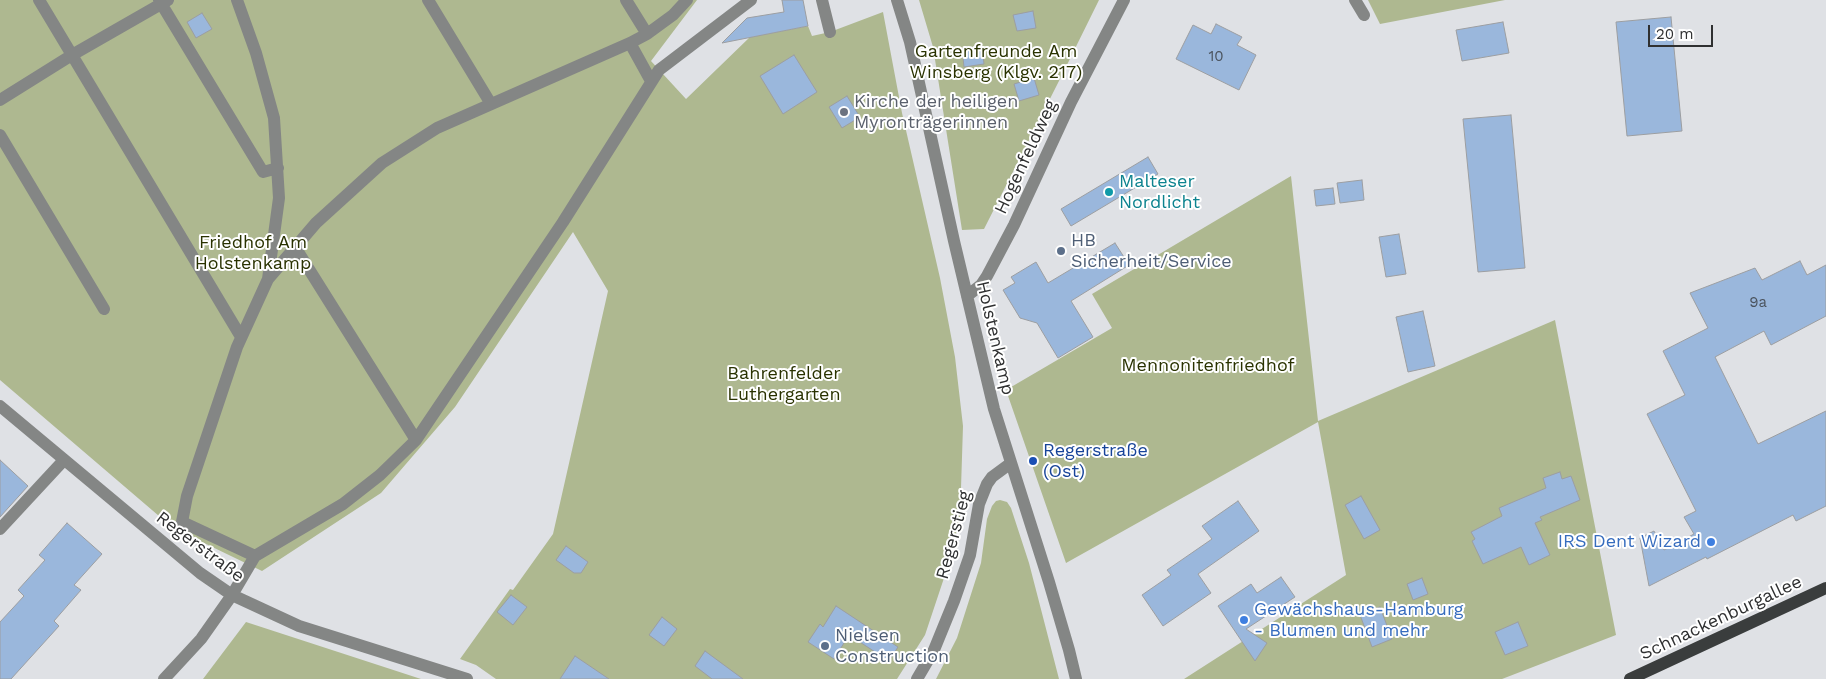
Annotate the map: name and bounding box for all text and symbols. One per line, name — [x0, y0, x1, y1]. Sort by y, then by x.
scale bar — [1651, 15, 1716, 47]
text: 20 m — [1656, 25, 1694, 43]
park label: Gartenfreunde Am Winsberg (Klgv. 217) — [910, 41, 1082, 84]
house number: 10 — [1208, 48, 1224, 66]
place label: Kirche der heiligen Myronträgerinnen — [854, 91, 1018, 134]
street label: Hogenfeldweg — [990, 96, 1062, 218]
marker: Kirche der heiligen Myronträgerinnen — [838, 106, 850, 118]
place label: Malteser Nordlicht — [1119, 171, 1200, 213]
marker: Malteser Nordlicht — [1103, 186, 1115, 198]
place label: HB Sicherheit/Service — [1071, 230, 1232, 272]
park label: Friedhof Am Holstenkamp — [195, 232, 311, 274]
marker: HB Sicherheit/Service — [1055, 245, 1067, 257]
street label: Holstenkamp — [971, 279, 1019, 397]
house number: 9a — [1749, 294, 1767, 312]
park label: Mennonitenfriedhof — [1121, 355, 1295, 377]
park label: Bahrenfelder Luthergarten — [727, 363, 841, 406]
place label: Regerstraße (Ost) — [1043, 440, 1148, 482]
marker: Regerstraße (Ost) — [1027, 455, 1039, 467]
street label: Regerstieg — [932, 488, 976, 582]
street label: Regerstraße — [152, 507, 248, 587]
place label: IRS Dent Wizard — [1558, 531, 1701, 553]
marker: IRS Dent Wizard — [1705, 536, 1717, 548]
street label: Schnackenburgallee — [1636, 571, 1806, 665]
place label: Gewächshaus-Hamburg - Blumen und mehr — [1254, 599, 1463, 642]
marker: Gewächshaus-Hamburg - Blumen und mehr — [1238, 614, 1250, 626]
place label: Nielsen Construction — [835, 625, 949, 668]
marker: Nielsen Construction — [819, 640, 831, 652]

